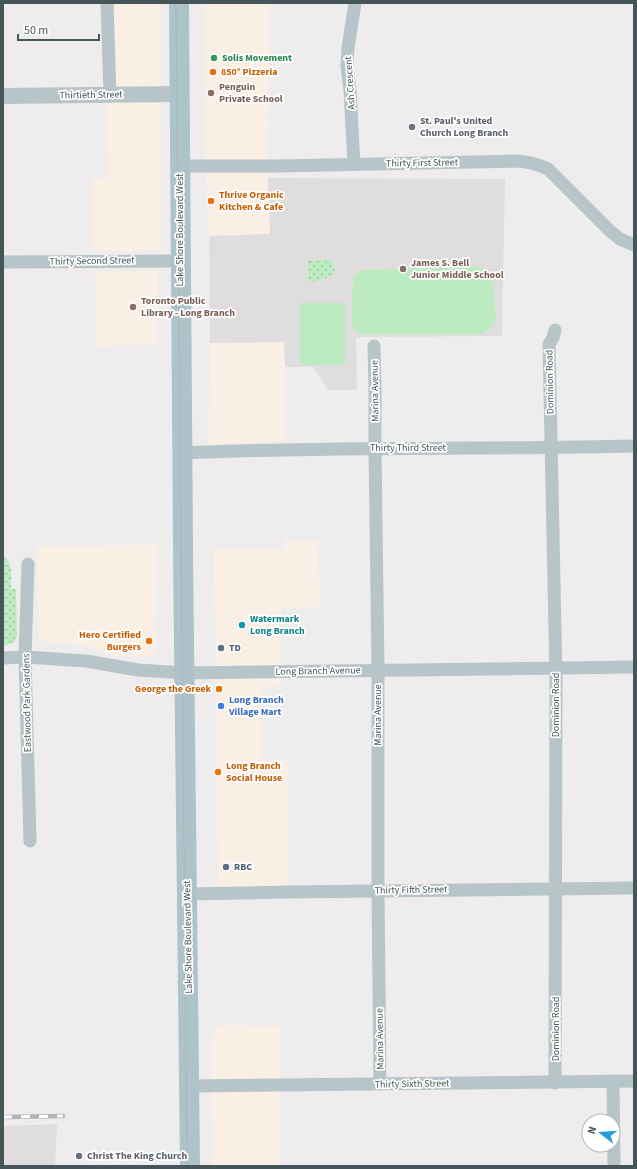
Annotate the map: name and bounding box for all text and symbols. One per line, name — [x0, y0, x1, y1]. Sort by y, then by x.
scale bar — [18, 16, 99, 42]
text: 50 m — [24, 22, 48, 39]
place label: Solis Movement — [222, 51, 292, 65]
marker: Solis Movement — [209, 53, 219, 63]
street label: Ash Crescent — [341, 55, 359, 110]
place label: 850° Pizzeria — [221, 65, 278, 79]
marker: 850° Pizzeria — [208, 67, 218, 77]
place label: Penguin Private School — [219, 80, 283, 106]
street label: Thirtieth Street — [59, 87, 123, 103]
marker: Penguin Private School — [206, 88, 216, 98]
place label: St. Paul's United Church Long Branch — [420, 114, 509, 140]
marker: St. Paul's United Church Long Branch — [407, 122, 417, 132]
street label: Thirty First Street — [386, 155, 459, 171]
street label: Lake Shore Boulevard West — [173, 173, 187, 287]
place label: Thrive Organic Kitchen & Cafe — [219, 188, 284, 214]
marker: Thrive Organic Kitchen & Cafe — [206, 196, 216, 206]
street label: Thirty Second Street — [49, 253, 135, 269]
place label: James S. Bell Junior Middle School — [411, 256, 504, 282]
marker: James S. Bell Junior Middle School — [398, 264, 408, 274]
place label: Toronto Public Library - Long Branch — [141, 294, 235, 320]
marker: Toronto Public Library - Long Branch — [128, 302, 138, 312]
street label: Dominion Road — [542, 350, 558, 414]
street label: Marina Avenue — [367, 360, 383, 422]
street label: Thirty Third Street — [370, 441, 447, 455]
place label: Watermark Long Branch — [250, 612, 305, 638]
marker: Watermark Long Branch — [237, 620, 247, 630]
place label: Hero Certified Burgers — [79, 628, 142, 654]
marker: Hero Certified Burgers — [144, 636, 154, 646]
place label: TD — [229, 641, 241, 655]
marker: TD — [216, 643, 226, 653]
street label: Eastwood Park Gardens — [19, 654, 35, 752]
street label: Long Branch Avenue — [275, 663, 361, 679]
street label: Dominion Road — [549, 673, 563, 737]
place label: George the Greek — [135, 682, 212, 696]
marker: George the Greek — [214, 684, 224, 694]
street label: Marina Avenue — [371, 684, 385, 746]
place label: Long Branch Village Mart — [228, 693, 284, 719]
marker: Long Branch Village Mart — [216, 701, 226, 711]
place label: Long Branch Social House — [226, 759, 282, 785]
marker: Long Branch Social House — [213, 767, 223, 777]
place label: RBC — [234, 860, 252, 874]
marker: RBC — [221, 862, 231, 872]
street label: Lake Shore Boulevard West — [180, 880, 196, 994]
street label: Thirty Fifth Street — [375, 882, 448, 898]
street label: Dominion Road — [549, 997, 563, 1061]
street label: Marina Avenue — [372, 1008, 388, 1070]
street label: Thirty Sixth Street — [375, 1076, 450, 1092]
north arrow — [581, 1113, 621, 1153]
text: N — [584, 1125, 600, 1136]
place label: Christ The King Church — [87, 1149, 188, 1163]
marker: Christ The King Church — [74, 1151, 84, 1161]

